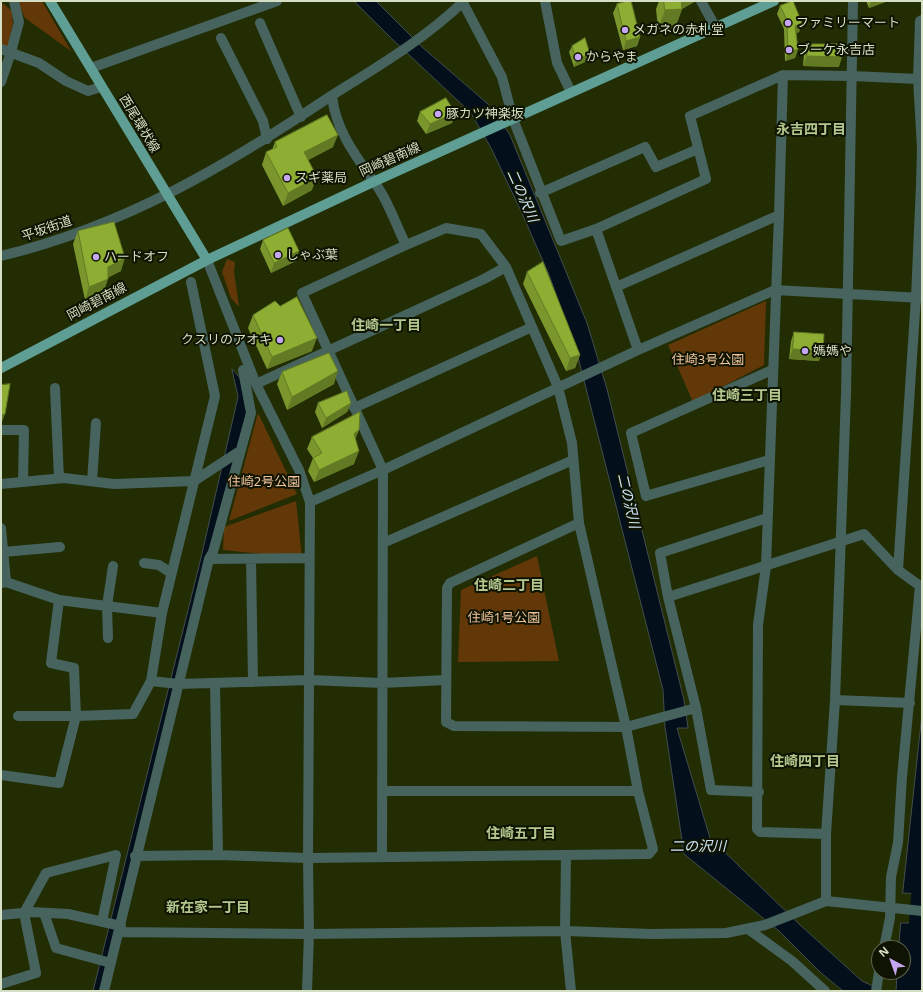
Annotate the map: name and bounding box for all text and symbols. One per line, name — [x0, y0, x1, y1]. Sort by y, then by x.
place label: ファミリーマート — [796, 15, 900, 31]
marker: ファミリーマート — [783, 18, 793, 28]
place label: メガネの赤札堂 — [633, 22, 724, 38]
marker: メガネの赤札堂 — [620, 25, 630, 35]
place label: ブーケ永吉店 — [797, 42, 875, 58]
marker: ブーケ永吉店 — [784, 45, 794, 55]
place label: からやま — [586, 49, 638, 65]
marker: からやま — [573, 52, 583, 62]
street label: 西尾環状線 — [116, 92, 162, 156]
place label: 豚カツ神楽坂 — [446, 106, 524, 122]
marker: 豚カツ神楽坂 — [433, 109, 443, 119]
district label: 永吉四丁目 — [776, 122, 846, 138]
street label: 岡崎碧南線 — [357, 140, 423, 180]
water label: 二の沢川 — [503, 167, 541, 225]
place label: スギ薬局 — [295, 170, 347, 186]
marker: スギ薬局 — [282, 173, 292, 183]
street label: 平坂街道 — [20, 213, 74, 245]
place label: しゃぶ葉 — [286, 247, 338, 263]
place label: ハードオフ — [104, 249, 169, 265]
marker: しゃぶ葉 — [273, 250, 283, 260]
marker: ハードオフ — [91, 252, 101, 262]
street label: 岡崎碧南線 — [65, 280, 129, 324]
district label: 住崎一丁目 — [351, 318, 421, 334]
place label: クスリのアオキ — [181, 332, 272, 348]
marker: クスリのアオキ — [275, 335, 285, 345]
place label: 媽媽や — [813, 343, 852, 359]
marker: 媽媽や — [800, 346, 810, 356]
park label: 住崎3号公園 — [672, 352, 744, 368]
district label: 住崎三丁目 — [712, 388, 782, 404]
water label: 二の沢川 — [614, 472, 642, 530]
park label: 住崎2号公園 — [228, 474, 300, 490]
district label: 住崎二丁目 — [474, 578, 544, 594]
park label: 住崎1号公園 — [468, 610, 540, 626]
district label: 住崎四丁目 — [770, 754, 840, 770]
district label: 住崎五丁目 — [486, 826, 556, 842]
water label: 二の沢川 — [670, 839, 726, 855]
district label: 新在家一丁目 — [166, 900, 250, 916]
north arrow — [871, 940, 911, 980]
text: N — [875, 943, 892, 960]

